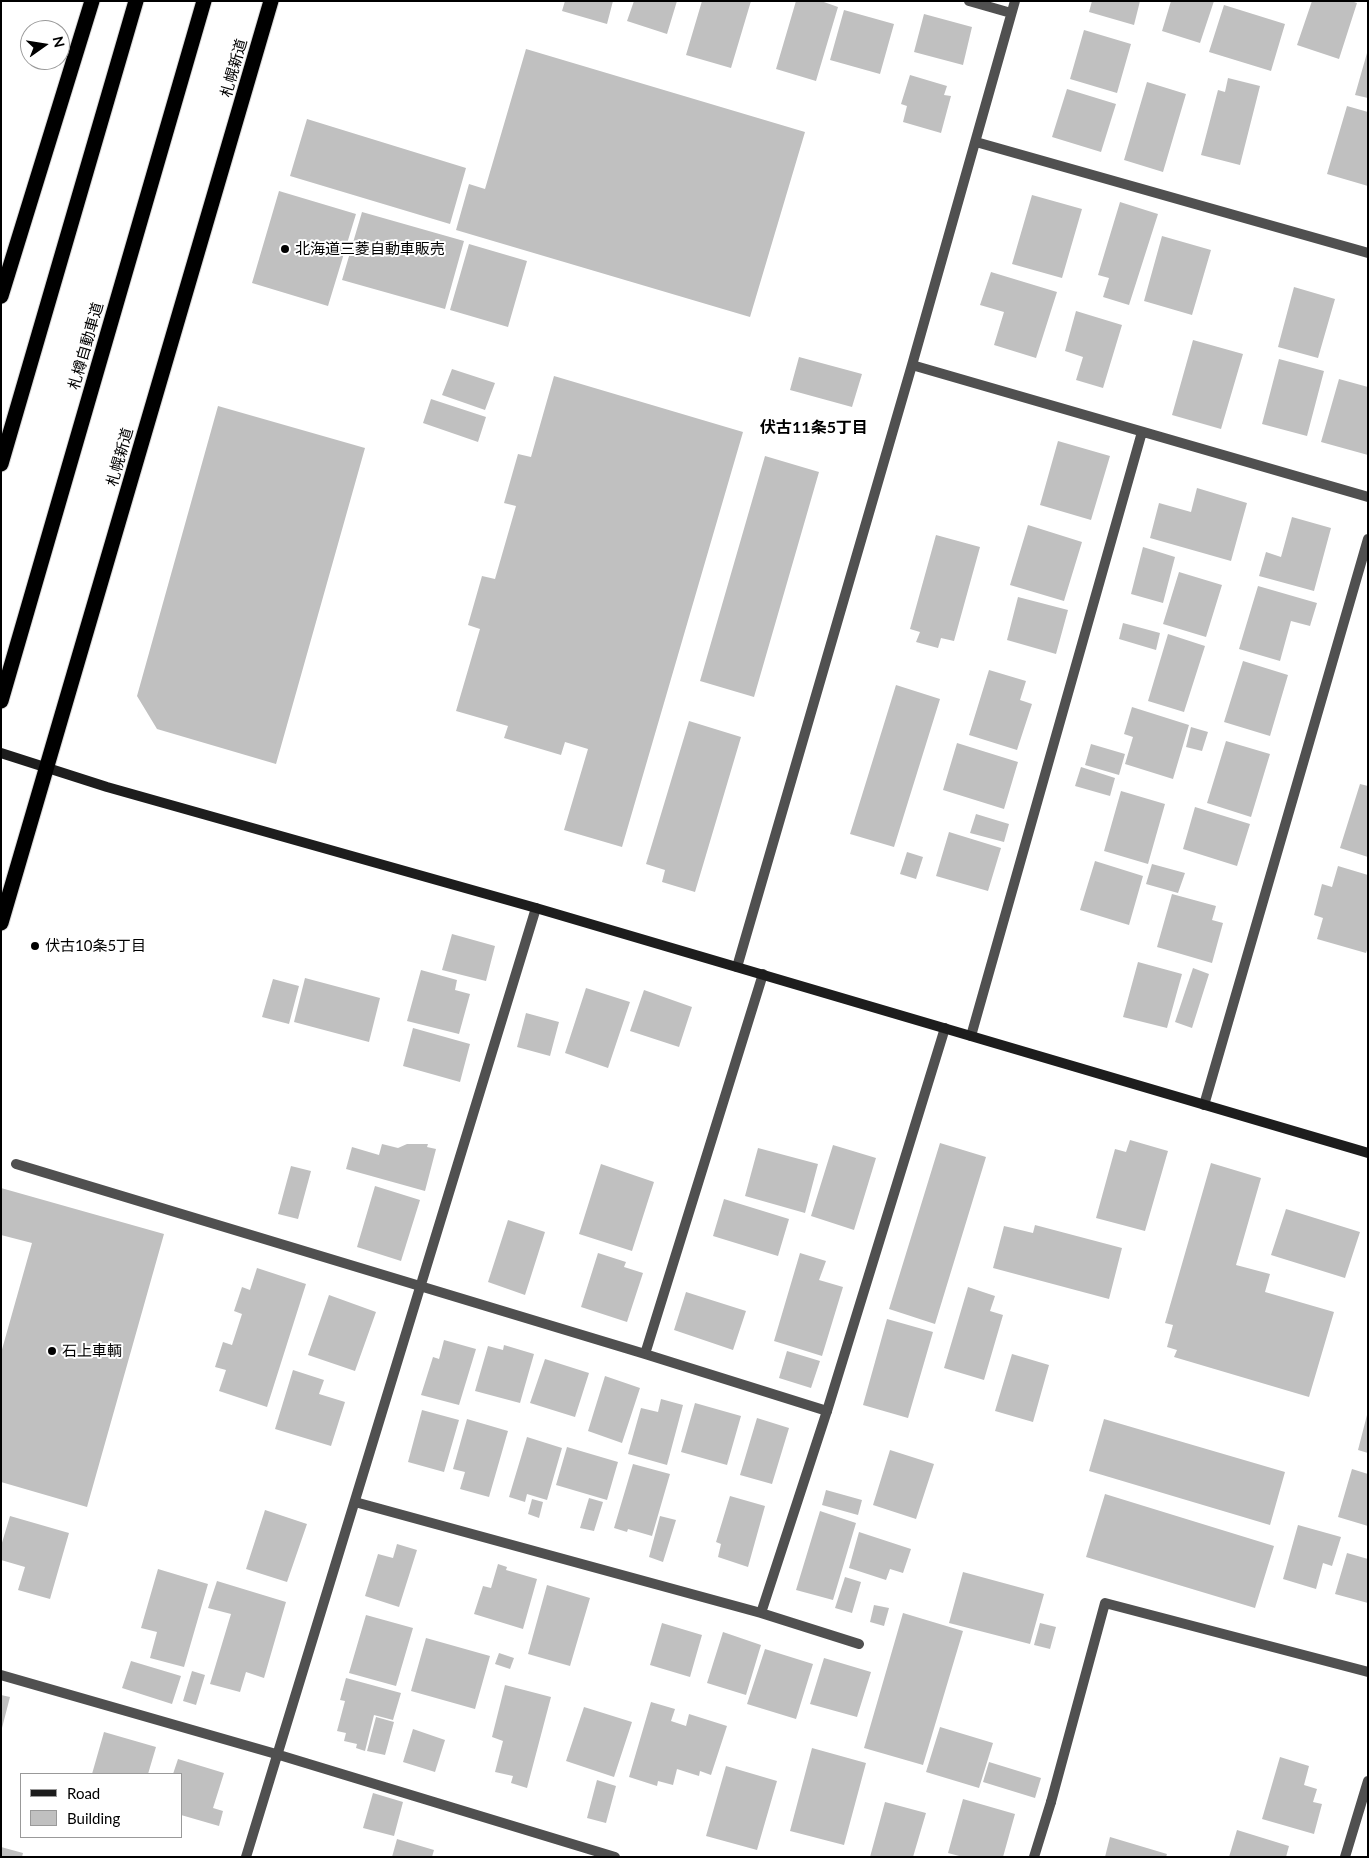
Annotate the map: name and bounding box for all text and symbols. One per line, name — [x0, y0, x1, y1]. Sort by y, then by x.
north arrow — [20, 20, 70, 70]
text: N — [50, 35, 69, 49]
street label: 札幌新道 — [217, 37, 251, 99]
place label: 北海道三菱自動車販売 — [295, 240, 445, 258]
marker: 北海道三菱自動車販売 — [279, 243, 291, 255]
street label: 札樽自動車道 — [65, 300, 107, 392]
district label: 伏古11条5丁目 — [760, 418, 868, 438]
street label: 札幌新道 — [103, 426, 137, 488]
place label: 伏古10条5丁目 — [45, 937, 146, 955]
marker: 伏古10条5丁目 — [29, 940, 41, 952]
place label: 石上車輌 — [62, 1342, 122, 1360]
marker: 石上車輌 — [46, 1345, 58, 1357]
legend — [20, 1773, 182, 1838]
text: Road — [67, 1784, 100, 1802]
text: Building — [67, 1809, 120, 1827]

